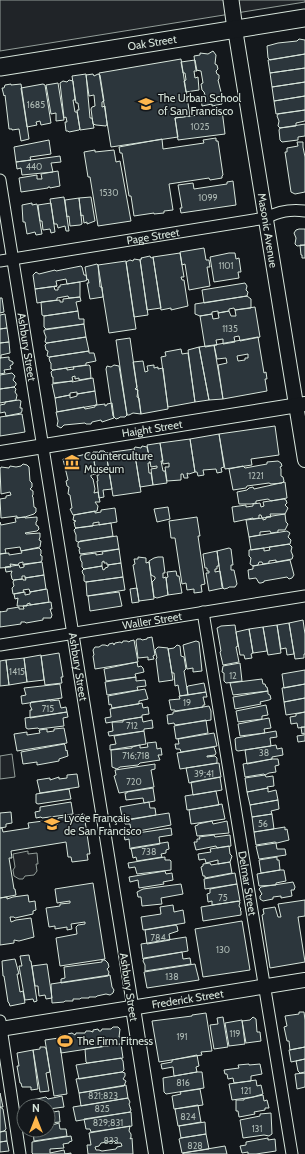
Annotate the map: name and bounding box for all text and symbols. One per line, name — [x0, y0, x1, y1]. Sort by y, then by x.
street label: Oak Street — [127, 32, 178, 53]
place label: The Urban School of San Francisco — [158, 91, 242, 118]
school or university icon: The Urban School of San Francisco — [137, 95, 155, 113]
house number: 1685 — [27, 99, 45, 110]
house number: 1025 — [191, 121, 210, 132]
house number: 440 — [26, 161, 42, 172]
house number: 1530 — [100, 187, 118, 198]
house number: 1099 — [198, 192, 218, 203]
street label: Masonic Avenue — [255, 192, 281, 269]
street label: Page Street — [126, 225, 181, 247]
house number: 1101 — [218, 260, 234, 271]
street label: Ashbury Street — [14, 312, 39, 382]
house number: 1135 — [222, 323, 238, 334]
street label: Haight Street — [121, 417, 184, 440]
place label: Counterculture Museum — [84, 449, 153, 476]
museum icon: Counterculture Museum — [63, 453, 81, 471]
house number: 1221 — [248, 470, 264, 481]
street label: Waller Street — [121, 609, 183, 632]
street label: Ashbury Street — [66, 632, 91, 702]
house number: 1415 — [9, 666, 25, 677]
house number: 12 — [229, 670, 237, 681]
house number: 19 — [183, 697, 191, 708]
house number: 715 — [42, 703, 54, 714]
house number: 712 — [126, 720, 138, 731]
house number: 38 — [259, 747, 269, 758]
house number: 716;718 — [122, 750, 150, 761]
house number: 39;41 — [194, 768, 214, 779]
house number: 720 — [126, 776, 142, 787]
place label: Lycée Français de San Francisco — [64, 811, 141, 838]
school or university icon: Lycée Français de San Francisco — [43, 815, 61, 833]
house number: 56 — [258, 818, 268, 829]
house number: 738 — [142, 846, 156, 857]
street label: Delmar Street — [235, 850, 260, 917]
house number: 75 — [218, 892, 228, 903]
house number: 784 — [150, 932, 166, 943]
house number: 130 — [216, 944, 230, 955]
street label: Ashbury Street — [117, 952, 141, 1022]
house number: 138 — [165, 971, 179, 982]
street label: Frederick Street — [151, 986, 225, 1012]
house number: 119 — [230, 1028, 240, 1039]
house number: 191 — [177, 1031, 188, 1042]
sports icon: The Firm Fitness — [56, 1032, 74, 1050]
place label: The Firm Fitness — [77, 1034, 154, 1048]
house number: 816 — [176, 1077, 190, 1088]
house number: 121 — [241, 1085, 251, 1096]
house number: 821;823 — [88, 1090, 118, 1101]
north arrow — [16, 1098, 56, 1138]
text: N — [32, 1101, 40, 1115]
house number: 825 — [94, 1103, 110, 1114]
house number: 824 — [180, 1111, 196, 1122]
house number: 829;831 — [93, 1117, 123, 1128]
house number: 131 — [252, 1123, 262, 1134]
house number: 833 — [103, 1135, 119, 1146]
house number: 828 — [187, 1140, 203, 1151]

